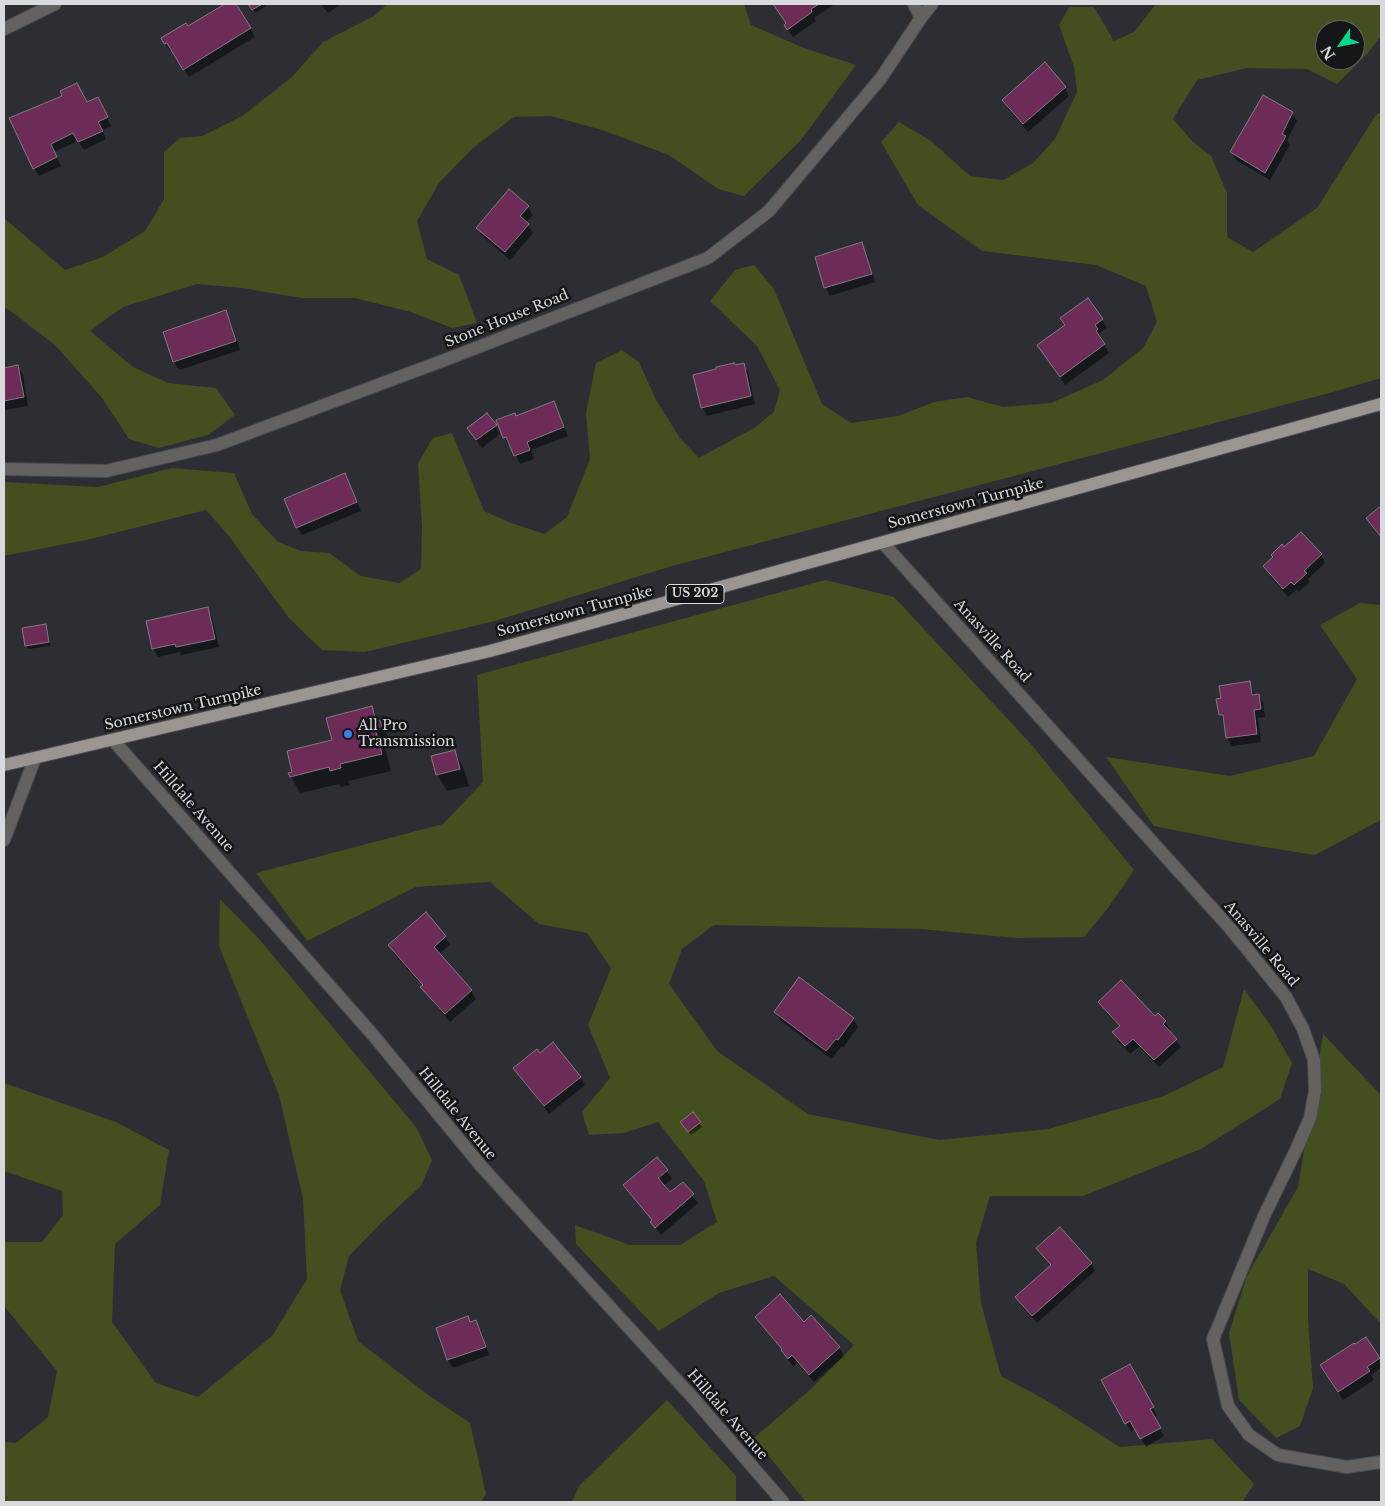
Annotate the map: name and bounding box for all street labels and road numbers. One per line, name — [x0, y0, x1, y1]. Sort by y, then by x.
street label: Stone House Road — [443, 287, 571, 351]
street label: Somerstown Turnpike — [886, 475, 1046, 533]
street label: Somerstown Turnpike — [495, 583, 655, 641]
road number: US 202 — [666, 584, 724, 604]
street label: Anasville Road — [950, 596, 1034, 686]
street label: Somerstown Turnpike — [103, 682, 263, 734]
street label: Hilldale Avenue — [149, 758, 237, 856]
street label: Anasville Road — [1220, 898, 1302, 990]
street label: Hilldale Avenue — [415, 1064, 499, 1164]
street label: Hilldale Avenue — [683, 1366, 771, 1464]

